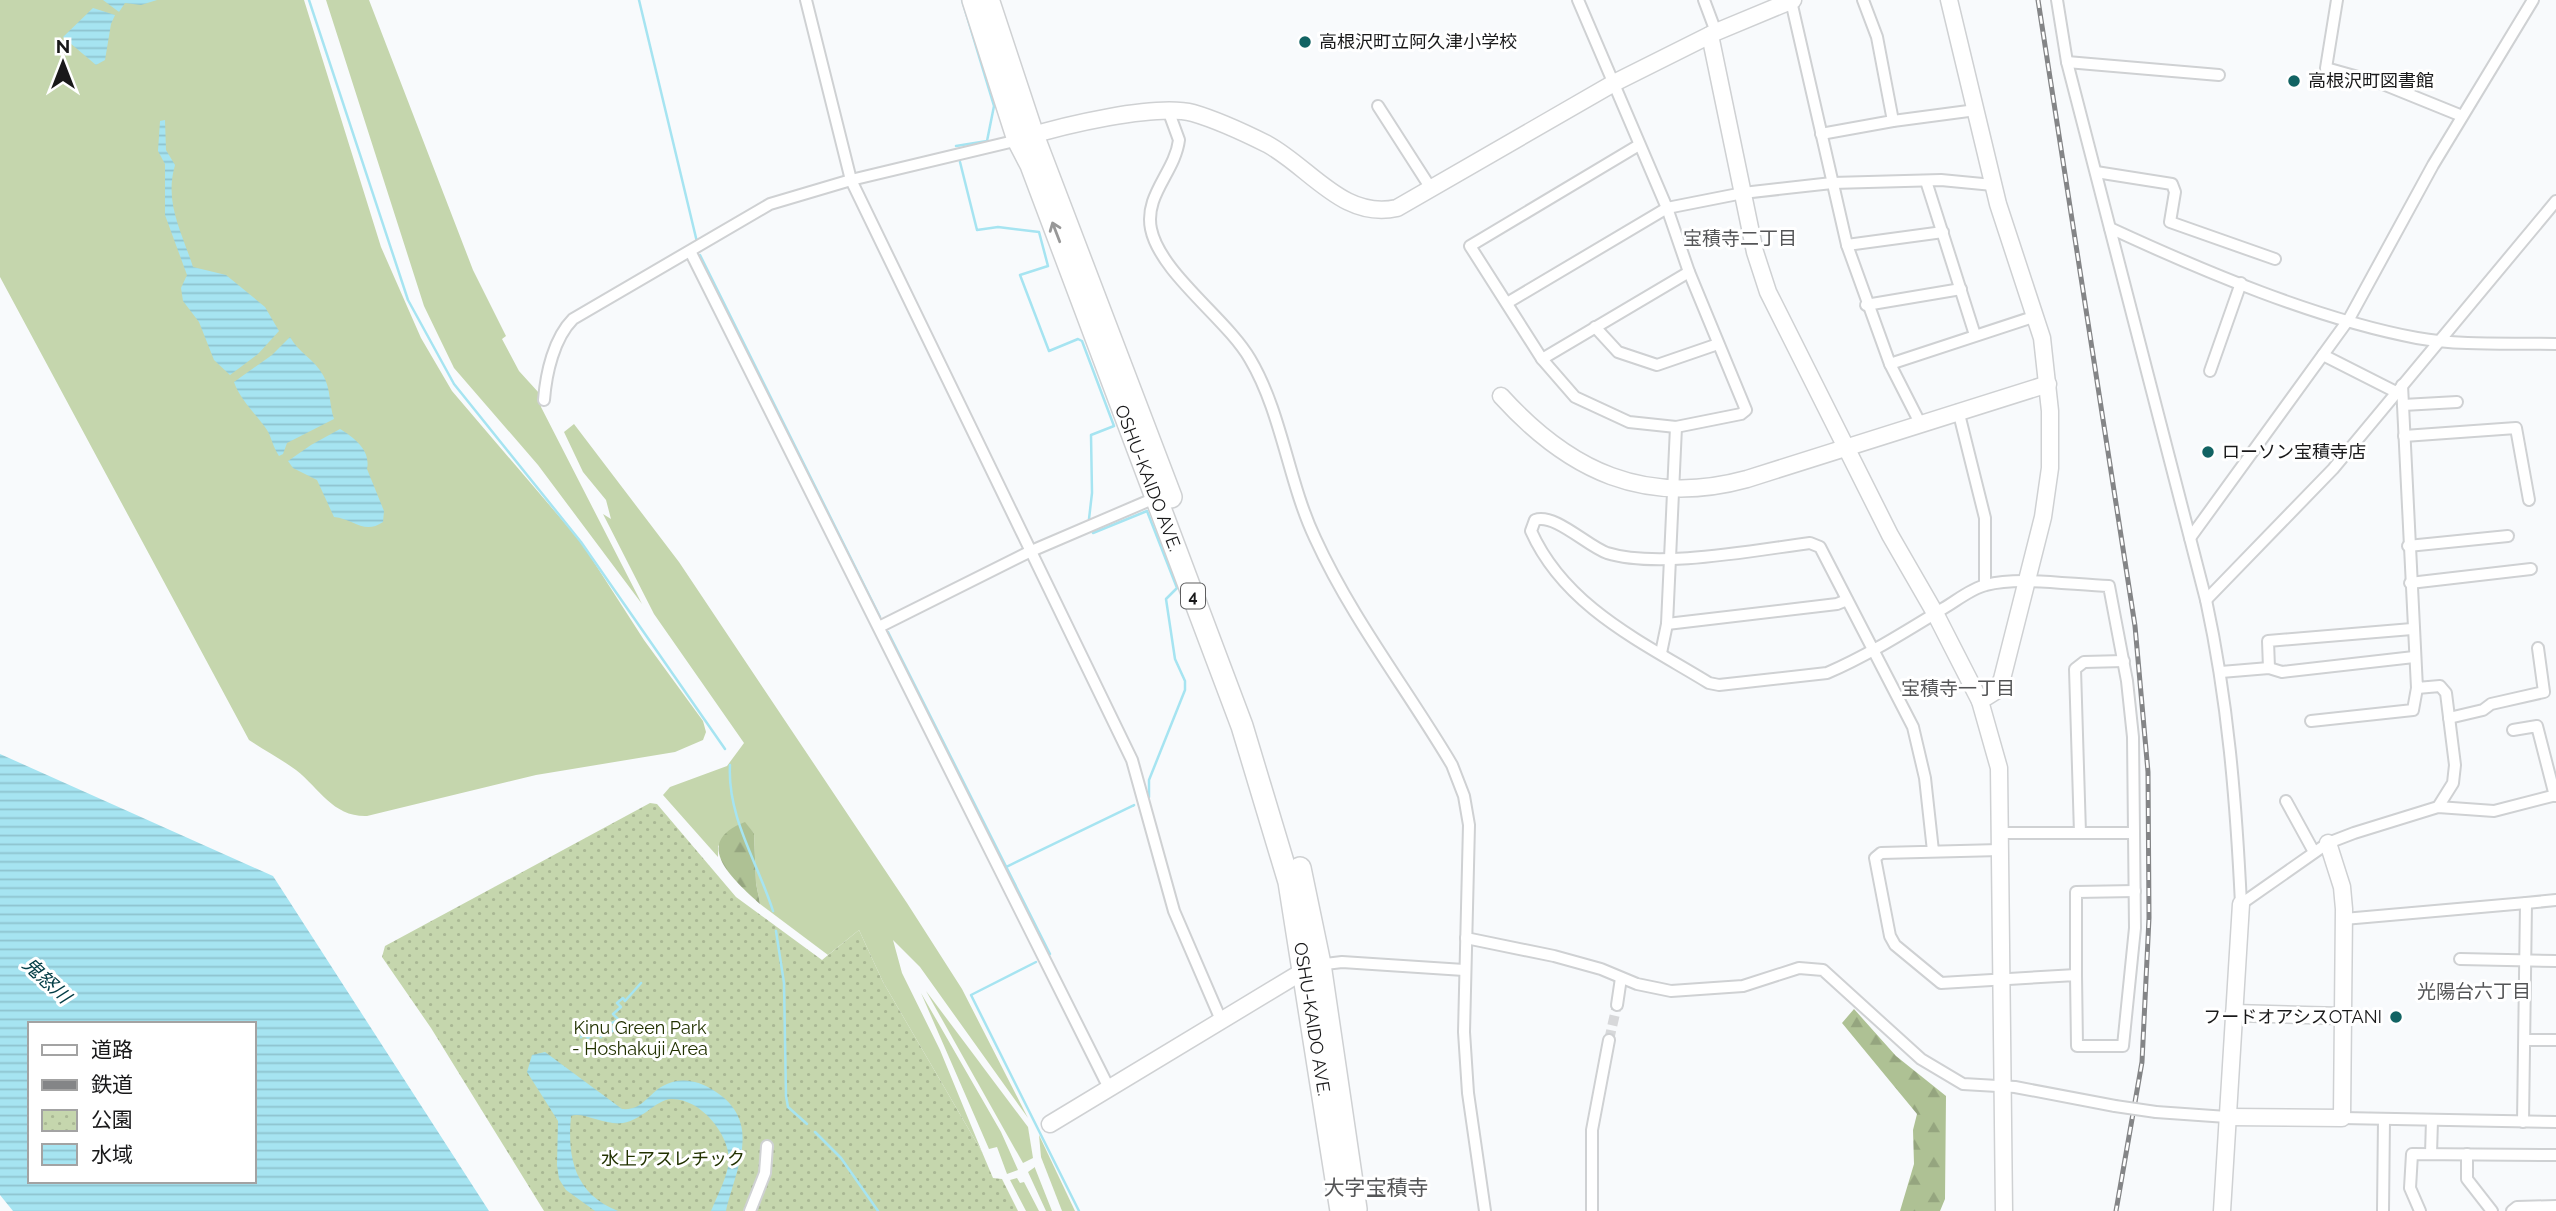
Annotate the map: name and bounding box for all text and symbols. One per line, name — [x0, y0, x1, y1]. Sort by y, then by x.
north arrow — [28, 28, 98, 98]
place label: 高根沢町立阿久津小学校 — [1319, 31, 1517, 52]
marker: 高根沢町立阿久津小学校 — [1297, 34, 1313, 50]
text: N — [56, 35, 70, 57]
place label: 高根沢町図書館 — [2308, 70, 2434, 91]
marker: 高根沢町図書館 — [2286, 73, 2302, 89]
one-way arrow — [1049, 222, 1061, 244]
district label: 宝積寺二丁目 — [1683, 227, 1797, 249]
street label: OSHU-KAIDO AVE. — [1111, 402, 1186, 554]
place label: ローソン宝積寺店 — [2222, 441, 2366, 462]
marker: ローソン宝積寺店 — [2200, 444, 2216, 460]
road number: 4 — [1181, 583, 1205, 608]
district label: 宝積寺一丁目 — [1901, 677, 2015, 699]
street label: OSHU-KAIDO AVE. — [1290, 941, 1335, 1097]
water label: 鬼怒川 — [19, 953, 77, 1009]
district label: 光陽台六丁目 — [2417, 980, 2531, 1002]
place label: フードオアシスOTANI — [2203, 1006, 2382, 1027]
marker: フードオアシスOTANI — [2388, 1009, 2404, 1025]
park label: Kinu Green Park - Hoshakuji Area — [572, 1017, 708, 1059]
legend — [28, 1022, 256, 1183]
text: 道路 — [91, 1037, 133, 1062]
text: 鉄道 — [91, 1072, 133, 1097]
text: 公園 — [91, 1107, 133, 1132]
text: 水域 — [91, 1142, 133, 1167]
park label: 水上アスレチック — [601, 1148, 745, 1169]
district label: 大字宝積寺 — [1324, 1175, 1429, 1200]

